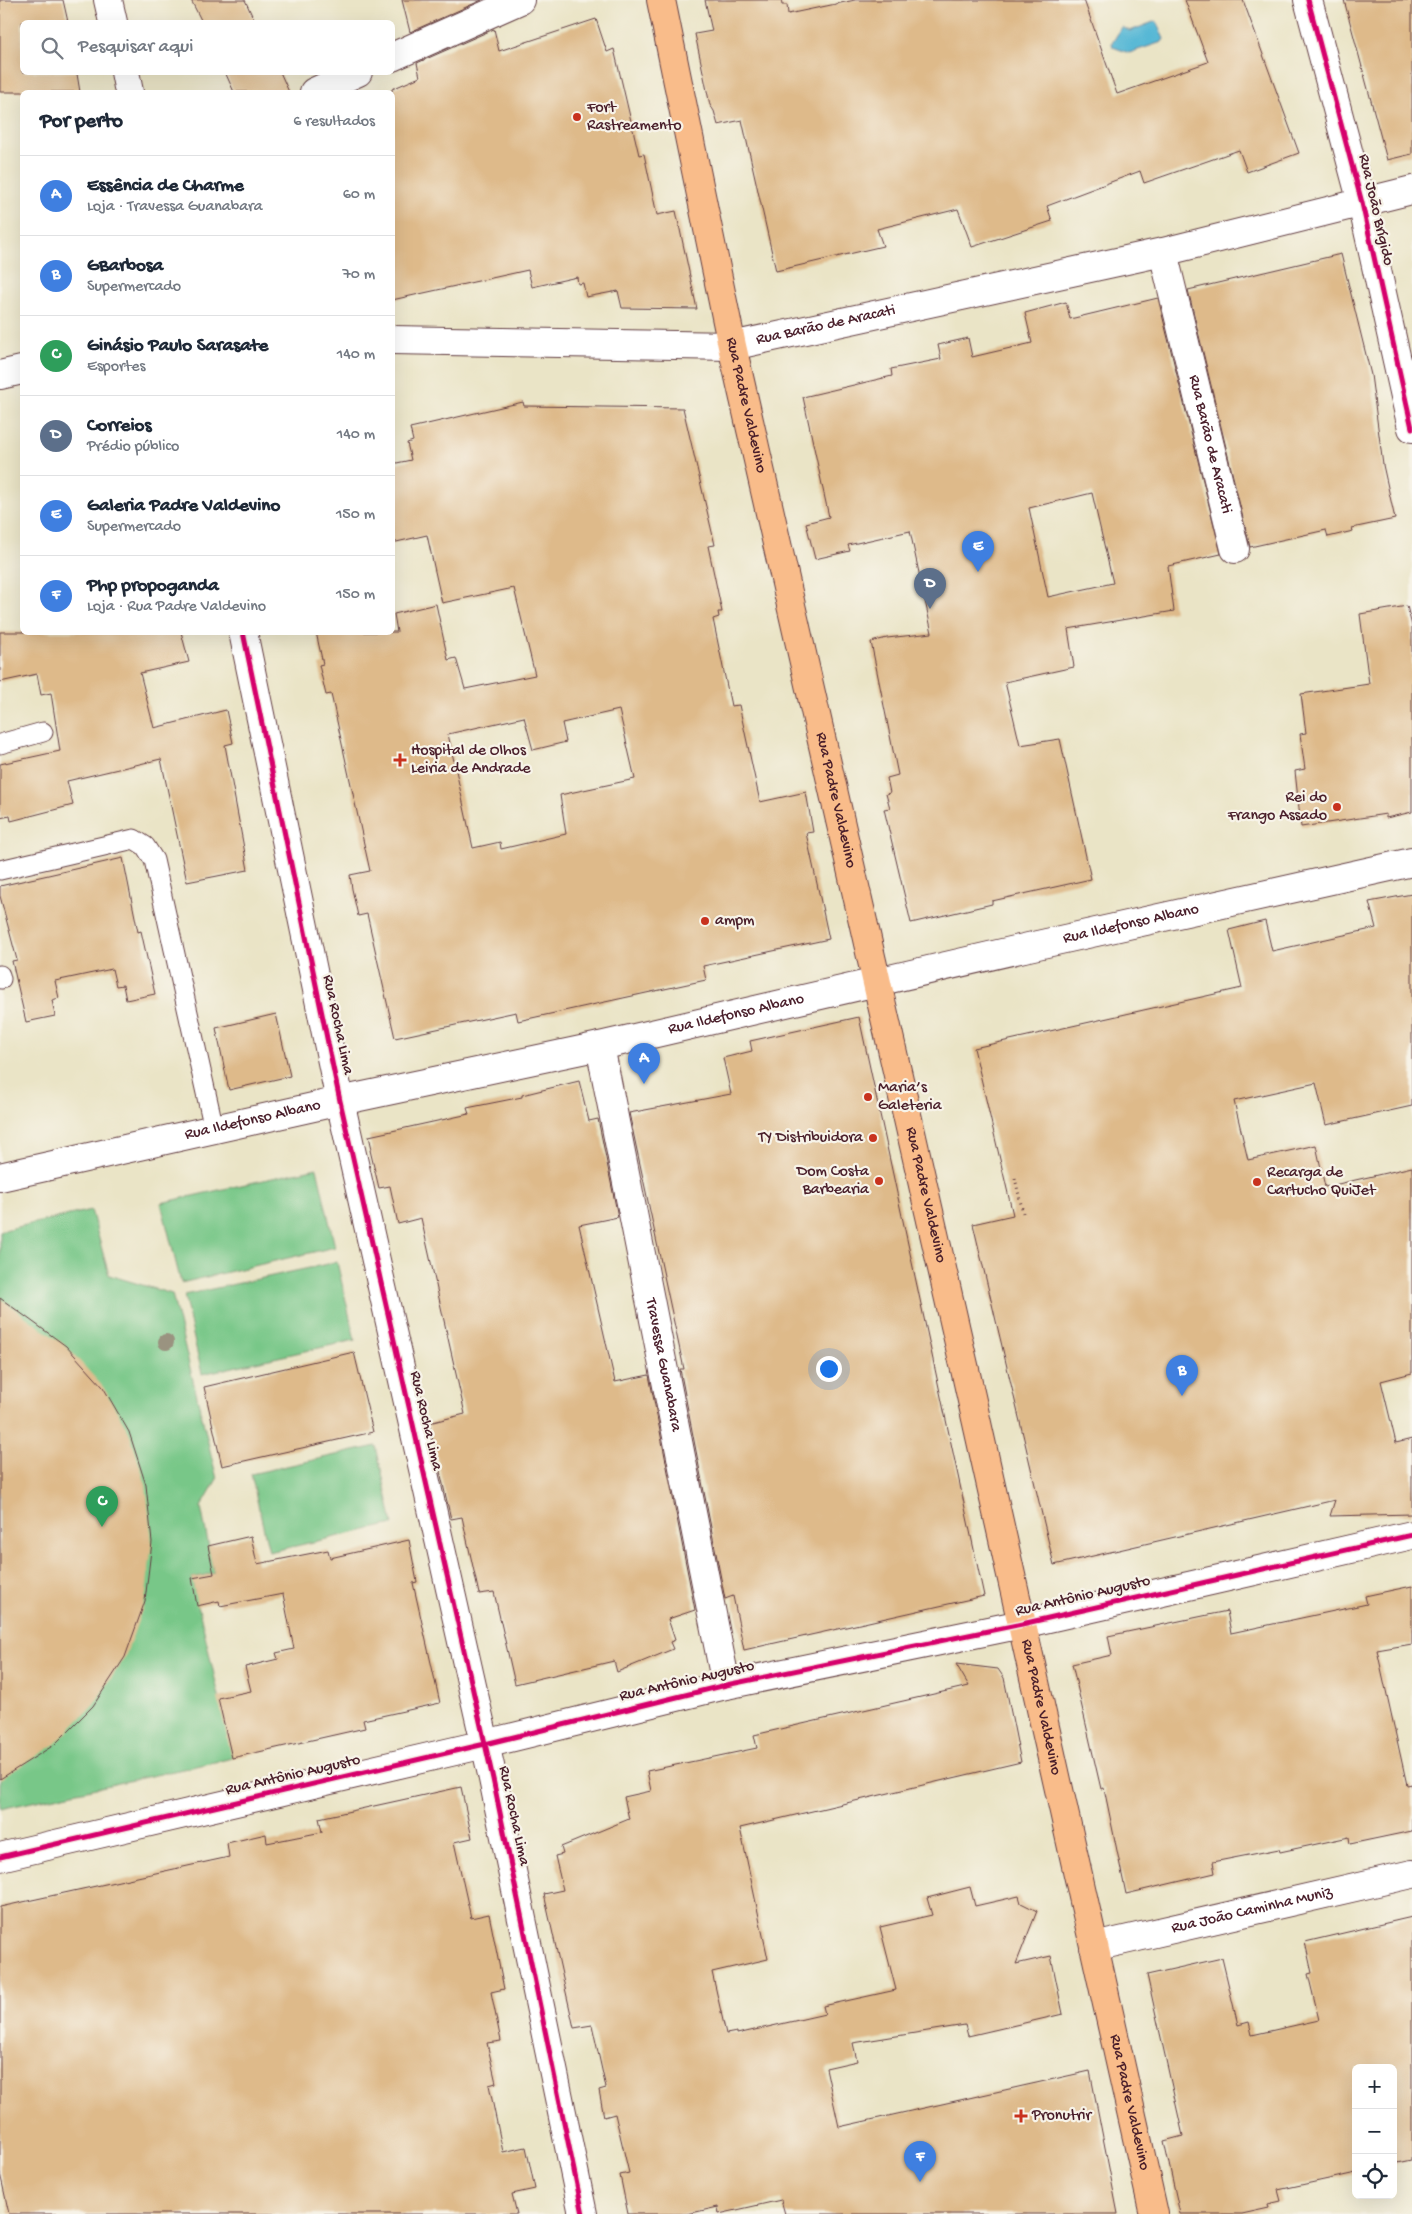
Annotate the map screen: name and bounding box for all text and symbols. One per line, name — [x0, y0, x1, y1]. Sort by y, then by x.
search box — [20, 20, 395, 75]
icon: search — [38, 34, 66, 62]
text: Pesquisar aqui — [78, 36, 193, 59]
place label: Fort Rastreamento — [586, 99, 682, 136]
text: Por perto — [40, 110, 123, 135]
marker: Fort Rastreamento — [571, 111, 583, 123]
text: 6 resultados — [293, 113, 375, 132]
street label: Rua João Brígido — [1353, 152, 1397, 268]
text: Essência de Charme — [87, 175, 244, 198]
text: A — [51, 186, 61, 205]
text: 60 m — [343, 186, 375, 205]
text: Loja · Travessa Guanabara — [87, 198, 263, 217]
text: GBarbosa — [87, 255, 163, 278]
text: B — [52, 266, 60, 285]
text: 70 m — [342, 266, 375, 285]
text: Supermercado — [87, 278, 181, 297]
street label: Rua Barão de Aracati — [754, 301, 897, 350]
text: Ginásio Paulo Sarasate — [87, 335, 268, 358]
street label: Rua Padre Valdevino — [721, 336, 770, 475]
text: C — [52, 346, 60, 365]
text: 140 m — [337, 346, 375, 365]
text: Esportes — [87, 358, 145, 377]
street label: Rua Barão de Aracati — [1184, 373, 1236, 516]
text: Correios — [87, 415, 151, 438]
text: D — [51, 426, 61, 445]
text: 140 m — [337, 426, 375, 445]
text: Prédio público — [87, 438, 179, 457]
text: Galeria Padre Valdevino — [87, 495, 280, 518]
text: E — [51, 506, 61, 525]
text: 150 m — [336, 506, 375, 525]
text: Supermercado — [87, 518, 181, 537]
pin: E — [962, 531, 994, 572]
pin: D — [914, 568, 946, 609]
text: Php propoganda — [87, 575, 219, 598]
text: F — [52, 586, 60, 605]
text: 150 m — [336, 586, 375, 605]
text: Loja · Rua Padre Valdevino — [87, 598, 266, 617]
street label: Rua Padre Valdevino — [811, 730, 860, 870]
place label: Hospital de Olhos Leiria de Andrade — [411, 742, 531, 779]
marker: Hospital de Olhos Leiria de Andrade — [393, 753, 407, 767]
place label: Rei do Frango Assado — [1227, 789, 1327, 826]
marker: Rei do Frango Assado — [1331, 801, 1343, 813]
street label: Rua Ildefonso Albano — [1061, 900, 1201, 949]
place label: ampm — [715, 912, 755, 931]
marker: ampm — [699, 915, 711, 927]
street label: Rua Rocha Lima — [317, 973, 357, 1078]
street label: Rua Ildefonso Albano — [667, 990, 806, 1039]
pin: A — [628, 1043, 660, 1084]
place label: Maria’s Galeteria — [878, 1079, 943, 1116]
marker: Maria’s Galeteria — [862, 1091, 874, 1103]
street label: Rua Ildefonso Albano — [183, 1096, 323, 1145]
street label: Rua Padre Valdevino — [901, 1125, 950, 1265]
place label: TY Distribuidora — [758, 1129, 864, 1148]
marker: TY Distribuidora — [867, 1132, 879, 1144]
place label: Dom Costa Barbearia — [796, 1163, 870, 1200]
place label: Recarga de Cartucho QuiJet — [1267, 1164, 1377, 1201]
marker: Dom Costa Barbearia — [873, 1175, 885, 1187]
marker: Recarga de Cartucho QuiJet — [1251, 1176, 1263, 1188]
street label: Travessa Guanabara — [640, 1296, 686, 1434]
pin: B — [1166, 1355, 1198, 1396]
your location — [816, 1356, 842, 1382]
street label: Rua Rocha Lima — [404, 1369, 446, 1474]
pin: C — [86, 1486, 118, 1527]
street label: Rua Antônio Augusto — [1014, 1572, 1152, 1622]
street label: Rua Padre Valdevino — [1016, 1637, 1065, 1777]
street label: Rua Antônio Augusto — [618, 1657, 756, 1707]
street label: Rua Antônio Augusto — [224, 1751, 362, 1801]
street label: Rua Rocha Lima — [493, 1764, 533, 1869]
street label: Rua João Caminha Muniz — [1170, 1883, 1335, 1938]
street label: Rua Padre Valdevino — [1105, 2033, 1153, 2172]
map controls — [1352, 2064, 1397, 2199]
button: + — [1352, 2064, 1397, 2109]
place label: Pronutrir — [1031, 2107, 1093, 2126]
marker: Pronutrir — [1014, 2109, 1028, 2123]
button: − — [1352, 2109, 1397, 2154]
pin: F — [904, 2141, 936, 2182]
button: locate — [1352, 2154, 1397, 2199]

